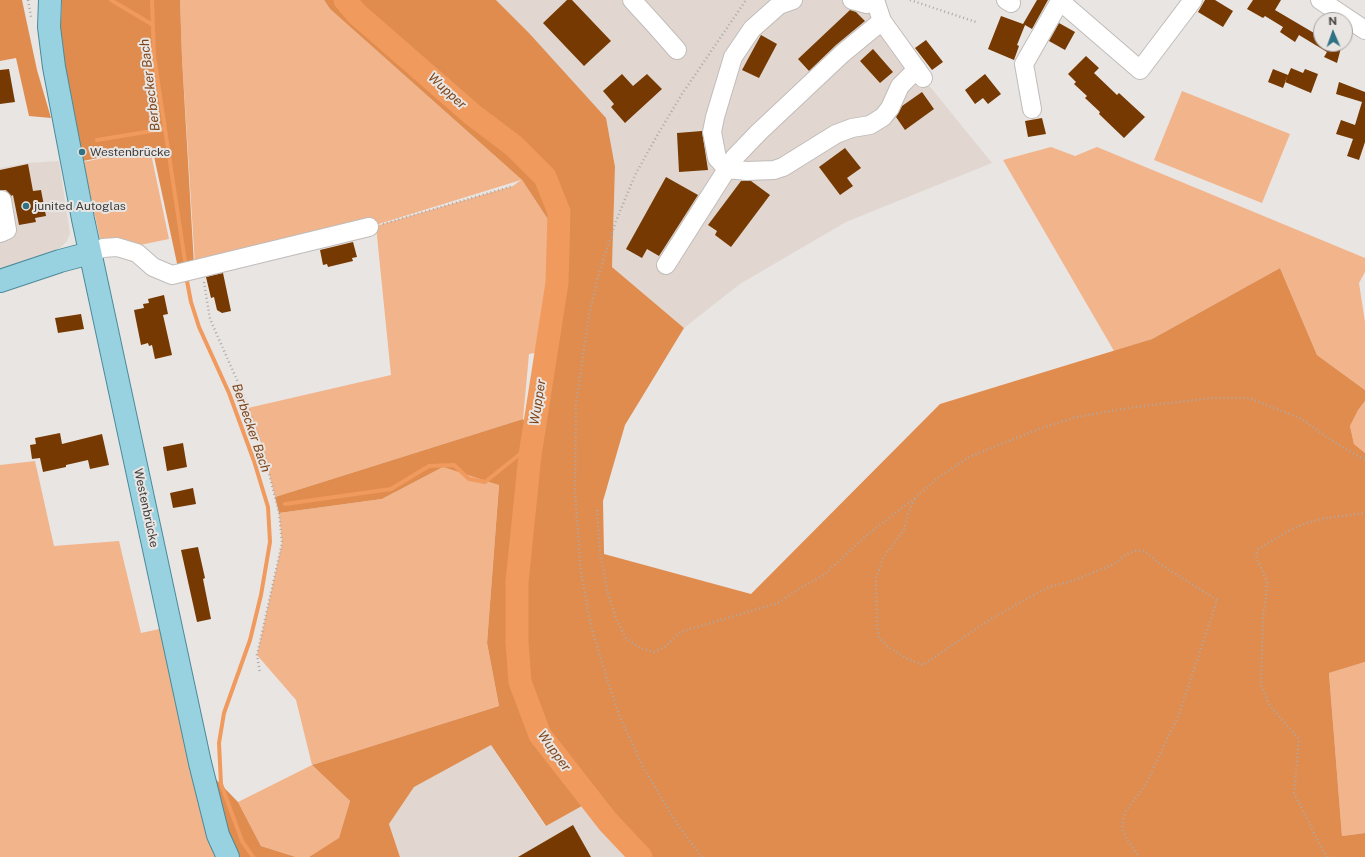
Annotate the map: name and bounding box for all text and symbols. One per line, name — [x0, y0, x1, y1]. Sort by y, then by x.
north arrow — [1313, 12, 1353, 52]
text: N — [1328, 15, 1337, 27]
water label: Berbecker Bach — [137, 38, 163, 132]
water label: Wupper — [425, 70, 469, 112]
place label: Westenbrücke — [90, 145, 170, 159]
marker: Westenbrücke — [77, 147, 87, 157]
place label: junited Autoglas — [34, 199, 126, 213]
marker: junited Autoglas — [21, 201, 31, 211]
water label: Wupper — [527, 378, 549, 426]
water label: Berbecker Bach — [228, 382, 274, 474]
street label: Westenbrücke — [131, 467, 161, 549]
water label: Wupper — [534, 728, 574, 774]

